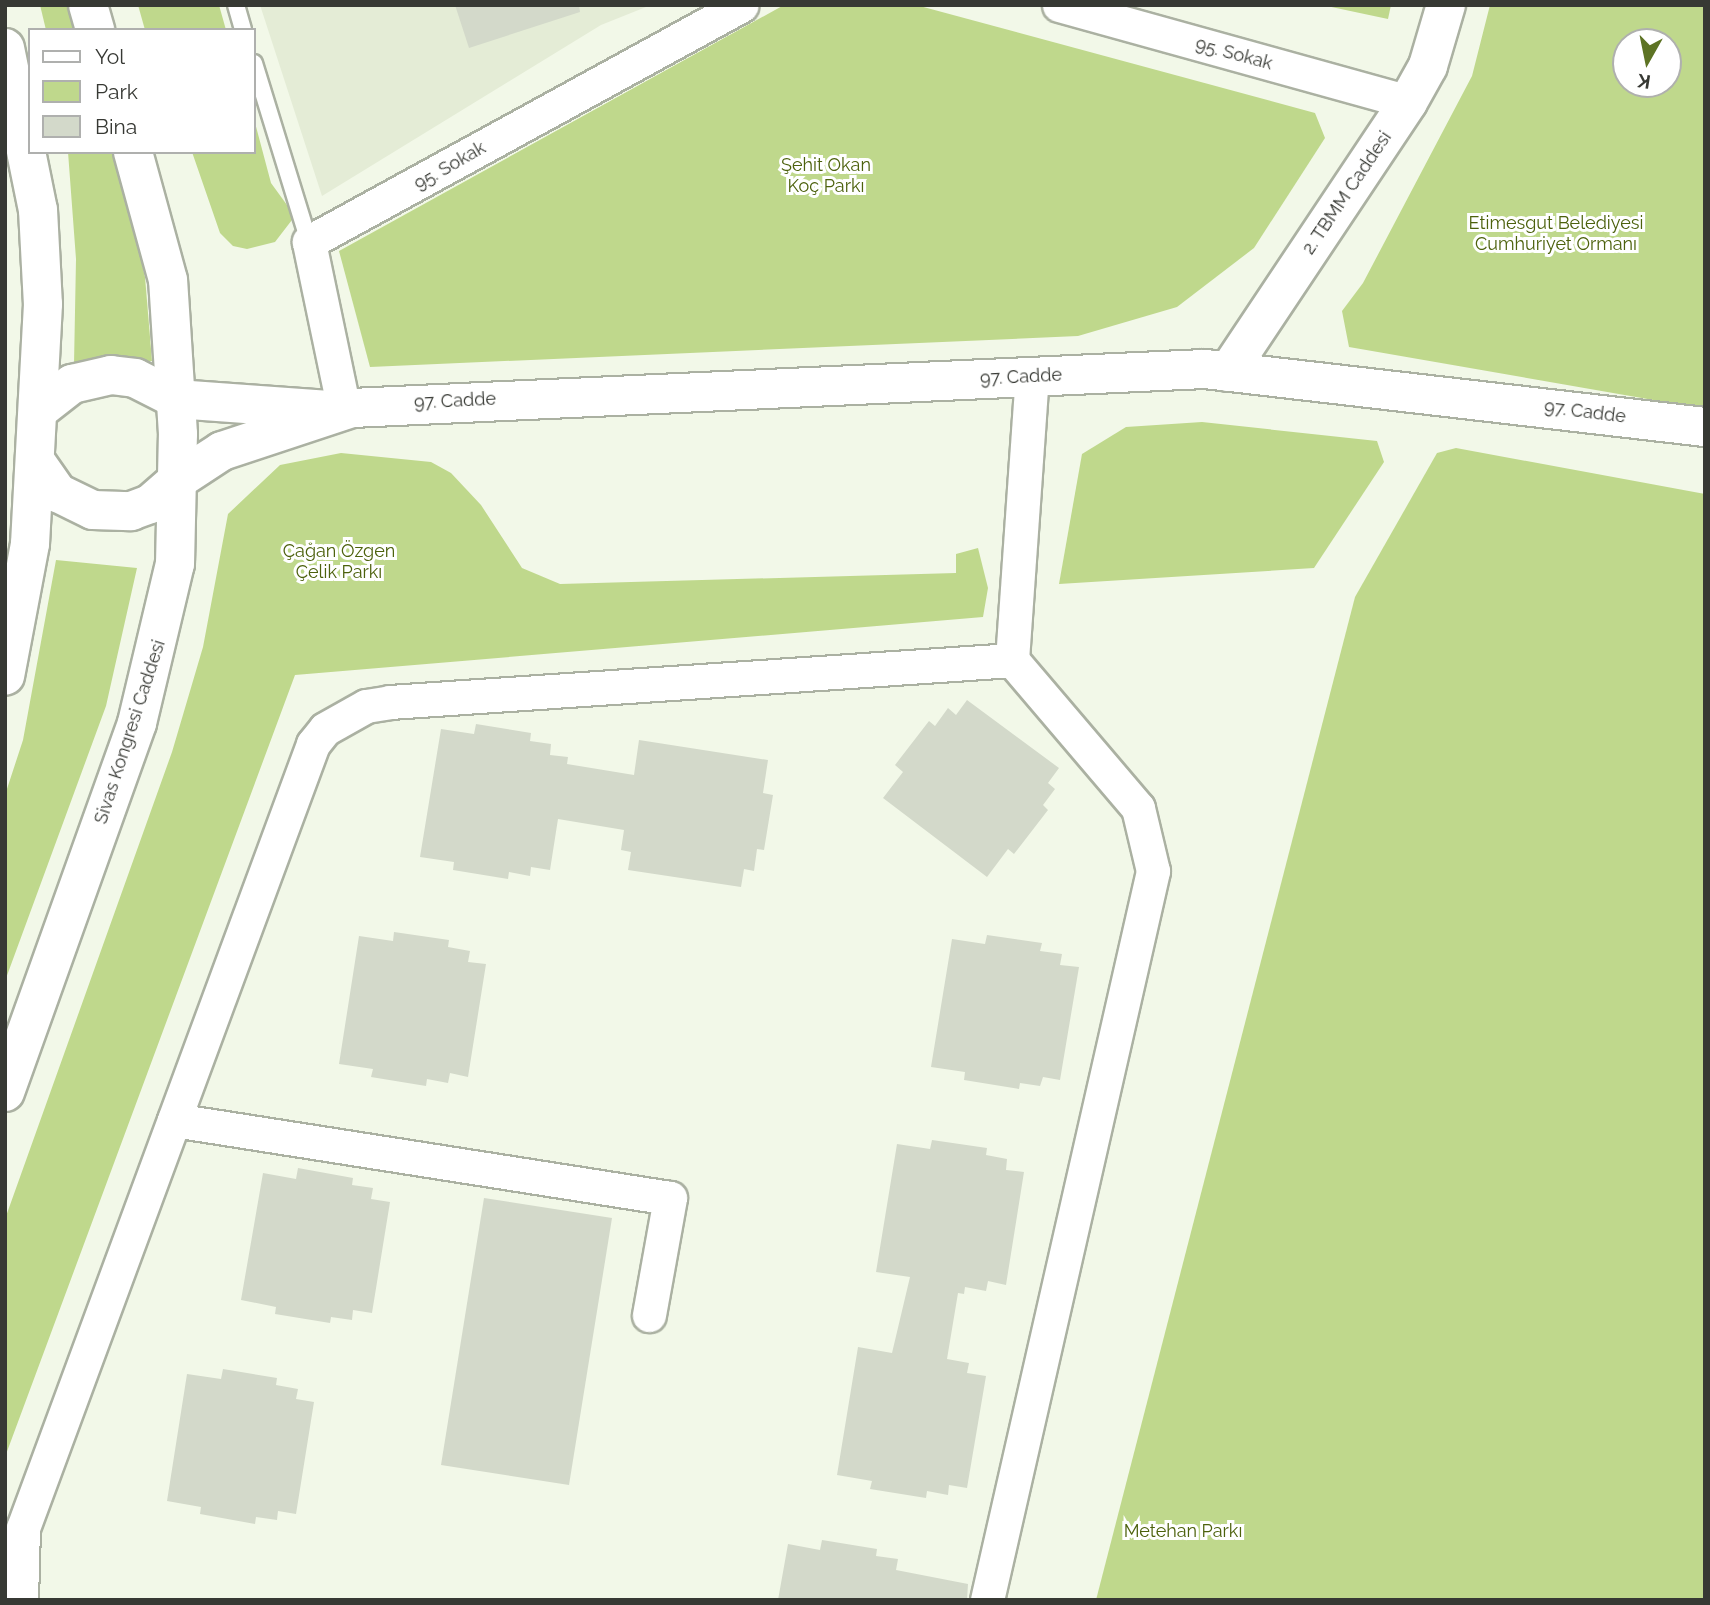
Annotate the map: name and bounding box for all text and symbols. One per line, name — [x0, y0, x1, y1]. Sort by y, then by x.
legend — [28, 28, 256, 154]
north arrow — [1612, 28, 1682, 98]
street label: 95. Sokak — [1193, 33, 1275, 75]
text: Yol — [95, 44, 125, 69]
text: K — [1636, 70, 1652, 94]
text: Park — [95, 79, 138, 104]
text: Bina — [95, 114, 137, 139]
street label: 2. TBMM Caddesi — [1298, 127, 1396, 259]
street label: 95. Sokak — [410, 137, 490, 195]
park label: Şehit Okan Koç Parkı — [781, 155, 871, 198]
park label: Etimesgut Belediyesi Cumhuriyet Ormanı — [1469, 213, 1643, 256]
street label: 97. Cadde — [979, 364, 1063, 390]
street label: 97. Cadde — [413, 388, 497, 414]
street label: 97. Cadde — [1543, 396, 1627, 428]
park label: Çağan Özgen Çelik Parkı — [283, 541, 395, 584]
street label: Sivas Kongresi Caddesi — [90, 637, 170, 827]
park label: Metehan Parkı — [1124, 1520, 1242, 1542]

